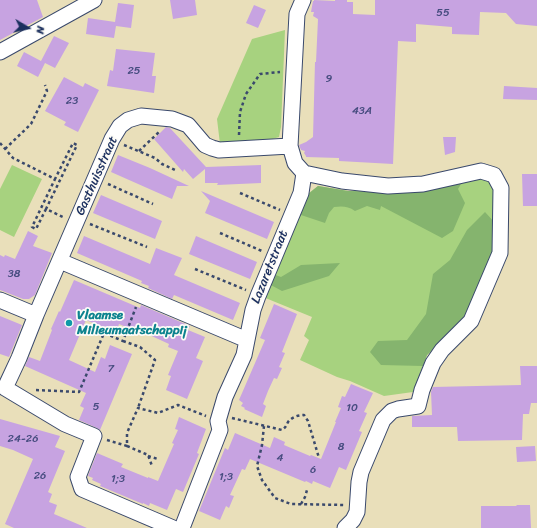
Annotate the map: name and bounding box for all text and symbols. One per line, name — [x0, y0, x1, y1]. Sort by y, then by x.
house number: 55 — [436, 6, 450, 20]
north arrow — [8, 8, 48, 48]
text: N — [30, 25, 50, 35]
house number: 25 — [127, 64, 141, 78]
house number: 9 — [326, 72, 332, 86]
house number: 23 — [66, 94, 78, 108]
house number: 43A — [352, 104, 372, 118]
street label: Gasthuisstraat — [73, 134, 121, 218]
street label: Lazaretstraat — [248, 228, 292, 306]
house number: 38 — [8, 267, 20, 281]
place label: Vlaamse Milieumaatschappij — [77, 308, 187, 339]
marker: Vlaamse Milieumaatschappij — [64, 318, 74, 328]
house number: 7 — [108, 362, 114, 376]
house number: 5 — [93, 400, 99, 414]
house number: 10 — [346, 401, 358, 415]
house number: 24-26 — [8, 432, 38, 446]
house number: 8 — [338, 440, 344, 454]
house number: 4 — [277, 451, 283, 465]
house number: 6 — [310, 463, 316, 477]
house number: 26 — [34, 469, 46, 483]
house number: 1;3 — [219, 470, 233, 484]
house number: 1;3 — [111, 472, 125, 486]

